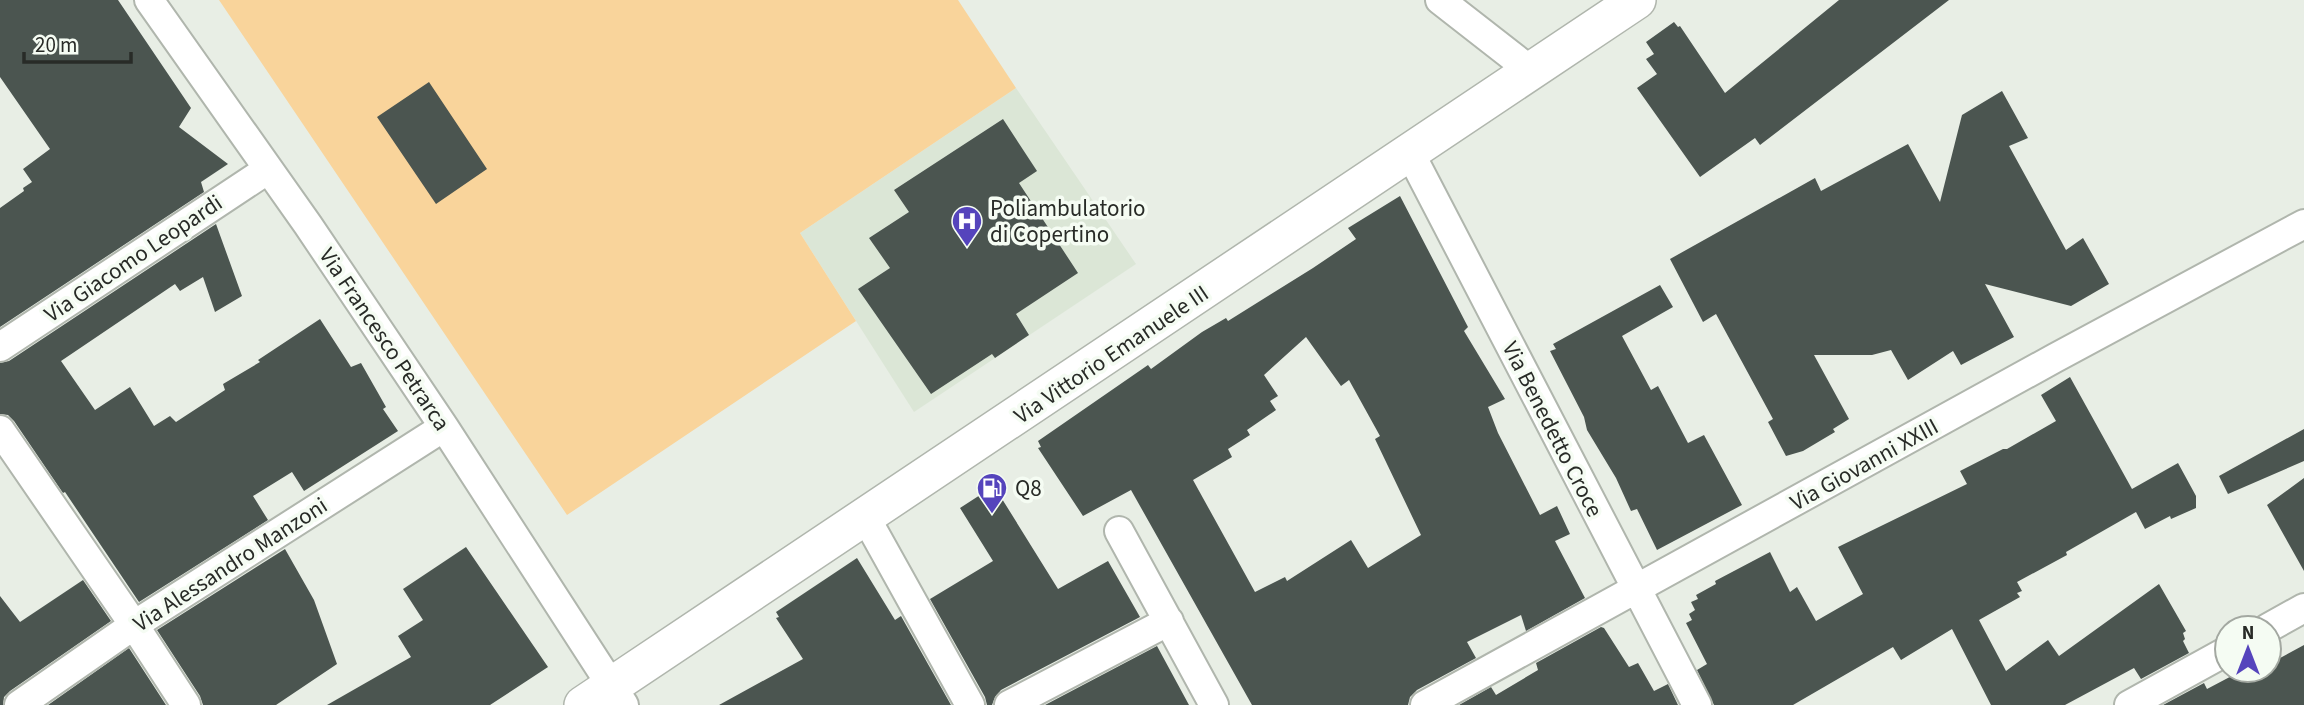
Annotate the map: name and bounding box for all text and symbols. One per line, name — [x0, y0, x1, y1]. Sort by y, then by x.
scale bar — [24, 21, 131, 65]
text: 20 m — [35, 30, 77, 60]
street label: Via Giacomo Leopardi — [38, 186, 229, 330]
place label: Poliambulatorio di Copertino — [990, 192, 1146, 251]
hospital icon: Poliambulatorio di Copertino — [950, 204, 984, 248]
street label: Via Francesco Petrarca — [311, 241, 458, 437]
street label: Via Vittorio Emanuele III — [1007, 277, 1215, 432]
street label: Via Benedetto Croce — [1494, 336, 1611, 523]
street label: Via Giovanni XXIII — [1784, 410, 1944, 519]
fuel station icon: Q8 — [975, 471, 1009, 515]
place label: Q8 — [1015, 472, 1042, 505]
street label: Via Alessandro Manzoni — [127, 489, 334, 640]
north arrow — [2213, 614, 2283, 684]
text: N — [2242, 620, 2254, 647]

